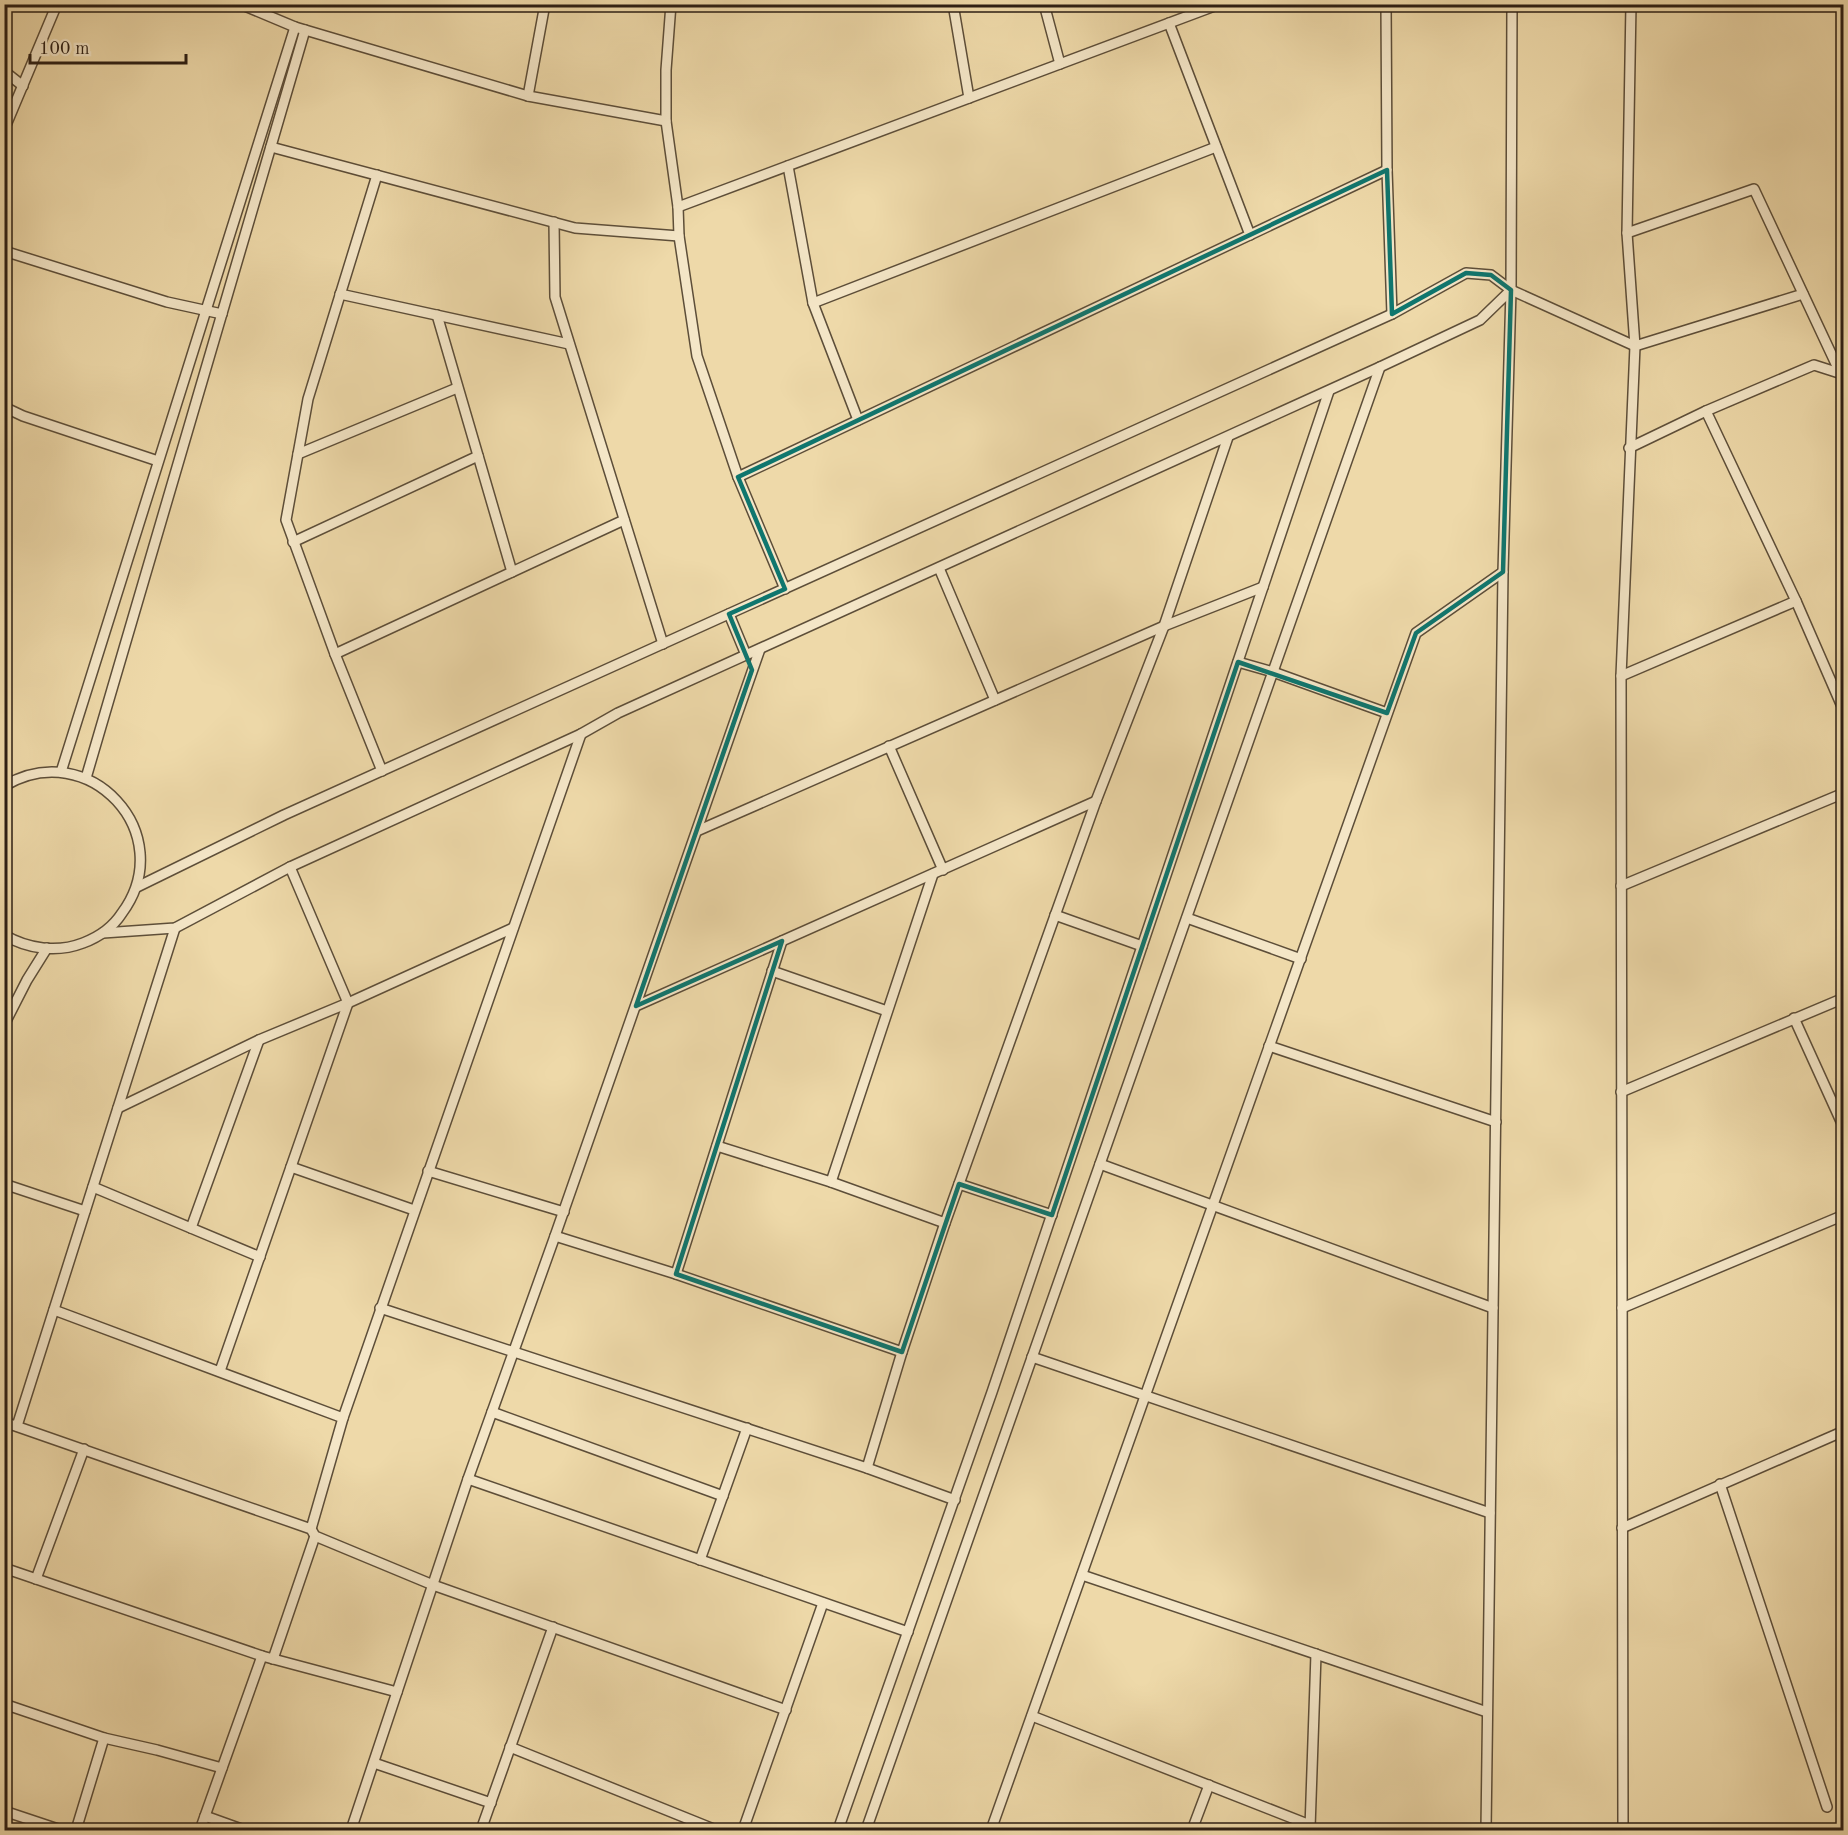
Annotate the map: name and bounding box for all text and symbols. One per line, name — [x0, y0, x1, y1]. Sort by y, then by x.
scale bar — [30, 27, 186, 65]
text: 100 m — [39, 40, 90, 58]

